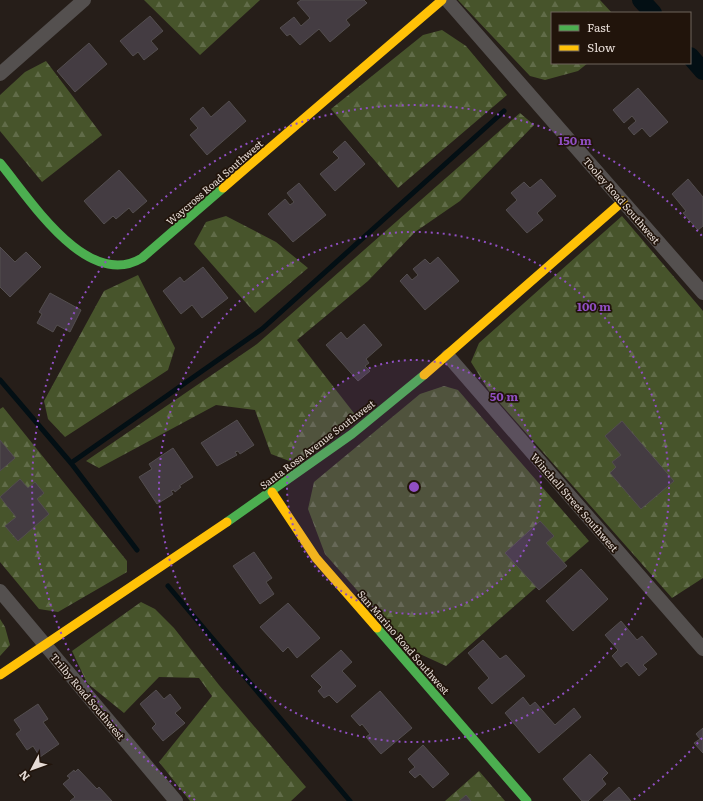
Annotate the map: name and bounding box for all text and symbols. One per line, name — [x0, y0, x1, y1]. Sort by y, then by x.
legend — [551, 12, 691, 64]
text: Fast — [587, 18, 611, 36]
text: Slow — [587, 38, 616, 56]
text: 150 m — [558, 131, 592, 149]
street label: Waycross Road Southwest — [162, 136, 266, 228]
street label: Tooley Road Southwest — [580, 153, 664, 247]
text: 100 m — [577, 297, 611, 315]
text: 50 m — [490, 387, 518, 405]
street label: Santa Rosa Avenue Southwest — [256, 396, 378, 492]
street label: Winchell Street Southwest — [528, 449, 622, 555]
centre of rings — [407, 480, 421, 494]
street label: San Marino Road Southwest — [354, 587, 454, 697]
street label: Trilby Road Southwest — [47, 650, 129, 742]
north arrow — [12, 749, 52, 789]
text: N — [15, 767, 33, 785]

